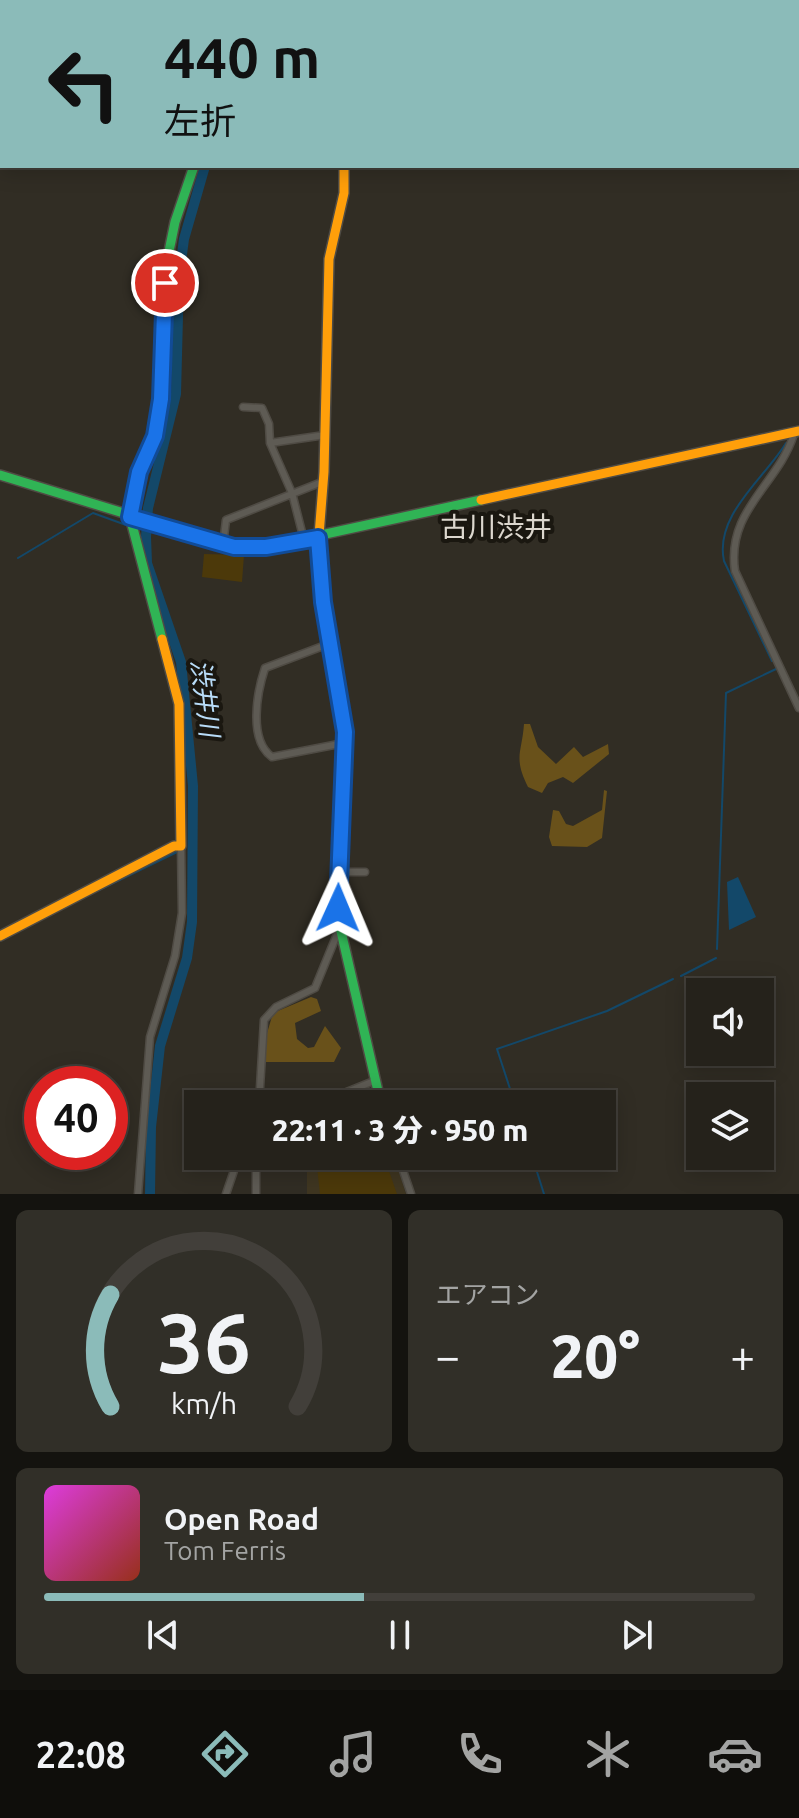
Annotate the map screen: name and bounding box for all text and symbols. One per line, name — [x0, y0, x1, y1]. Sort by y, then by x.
text: 440 m — [164, 26, 320, 89]
icon: left — [32, 32, 136, 136]
text: 左折 — [164, 100, 236, 141]
pin — [131, 249, 199, 317]
icon: arrive — [143, 261, 187, 305]
district label: 古川渋井 — [440, 511, 552, 542]
water label: 渋井川 — [186, 657, 225, 741]
position arrow — [296, 866, 380, 950]
map controls — [686, 978, 774, 1170]
button: sound — [686, 978, 774, 1066]
speed limit sign: 40 — [24, 1066, 128, 1170]
button: layers — [686, 1082, 774, 1170]
text: 22:11 · 3 分 · 950 m — [272, 1113, 528, 1147]
text: エアコン — [436, 1280, 540, 1309]
text: 36 — [157, 1295, 251, 1389]
text: 20° — [551, 1322, 640, 1389]
text: − — [436, 1331, 460, 1380]
text: + — [730, 1331, 755, 1380]
text: km/h — [171, 1387, 237, 1419]
text: Open Road — [164, 1502, 319, 1536]
text: Tom Ferris — [164, 1536, 286, 1565]
icon: previous — [141, 1613, 185, 1657]
icon: pause — [378, 1613, 422, 1657]
icon: next — [615, 1613, 659, 1657]
icon: directions — [197, 1726, 253, 1782]
icon: music — [325, 1726, 381, 1782]
icon: phone — [452, 1726, 508, 1782]
icon: climate — [580, 1726, 636, 1782]
icon: car — [707, 1726, 763, 1782]
text: 22:08 — [36, 1734, 126, 1775]

